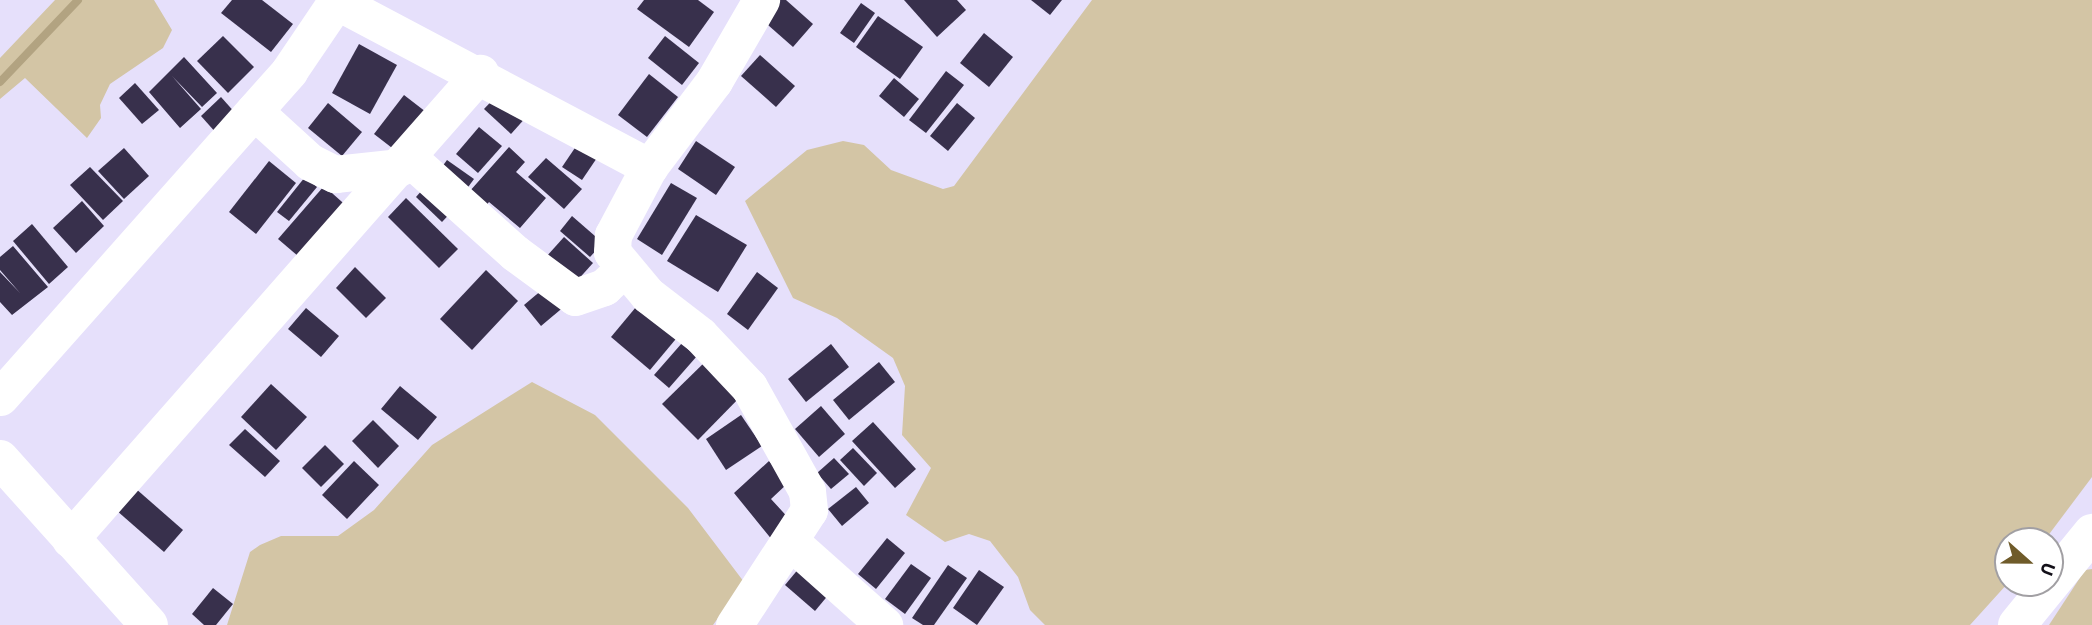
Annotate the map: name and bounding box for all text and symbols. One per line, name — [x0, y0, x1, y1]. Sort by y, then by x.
north arrow — [1994, 527, 2064, 597]
text: U — [2032, 558, 2062, 580]

